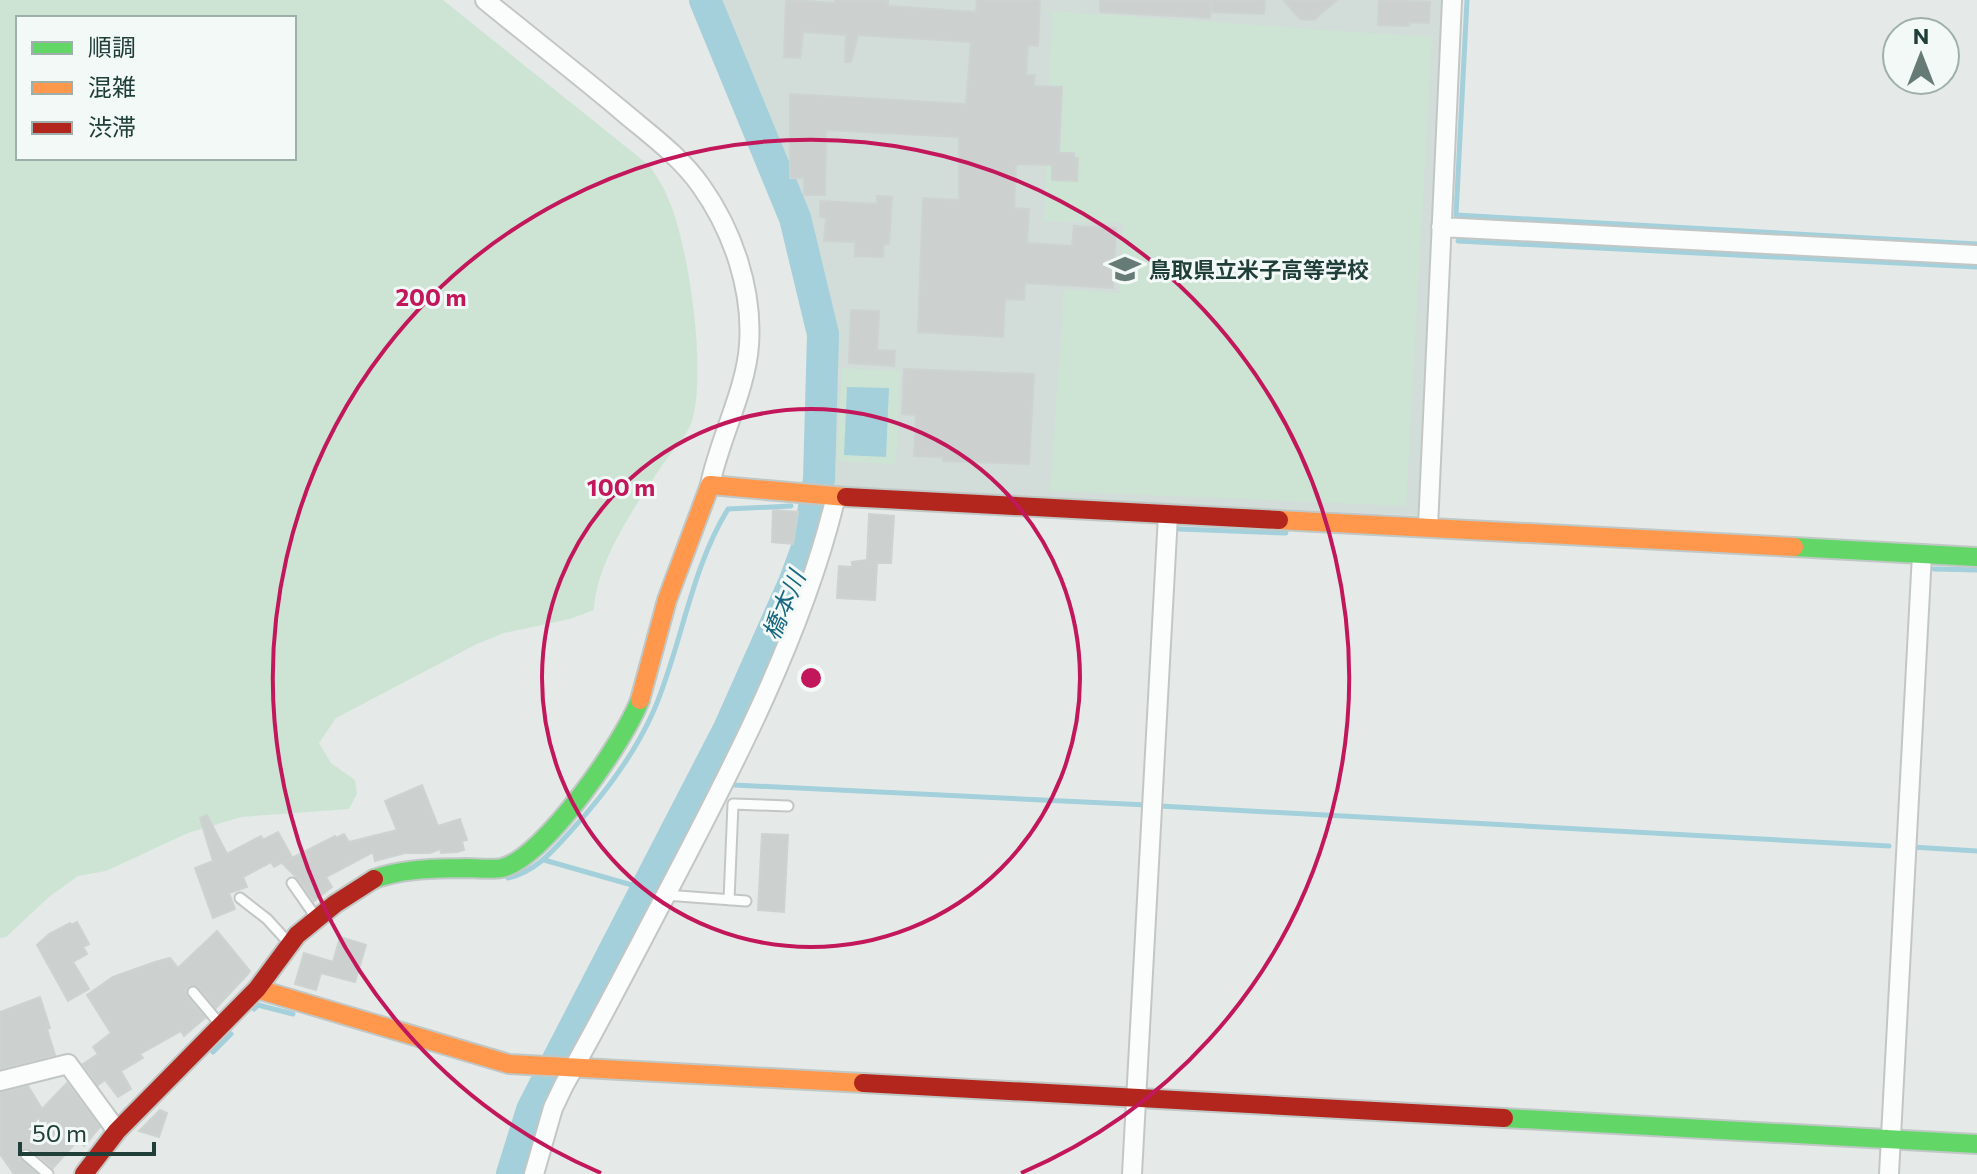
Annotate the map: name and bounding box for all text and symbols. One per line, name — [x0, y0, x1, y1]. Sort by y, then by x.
legend — [16, 16, 296, 160]
north arrow — [1881, 16, 1961, 96]
text: N — [1913, 22, 1929, 49]
text: 順調 — [88, 32, 136, 61]
text: 混雑 — [88, 72, 136, 101]
text: 渋滞 — [88, 112, 136, 141]
school or university icon: 鳥取県立米子高等学校 — [1108, 252, 1142, 286]
place label: 鳥取県立米子高等学校 — [1149, 256, 1369, 283]
text: 200 m — [396, 282, 466, 311]
text: 100 m — [587, 472, 655, 501]
water label: 橋本川 — [756, 563, 812, 644]
centre of rings — [797, 664, 825, 692]
scale bar — [20, 1106, 154, 1156]
text: 50 m — [32, 1118, 87, 1147]

